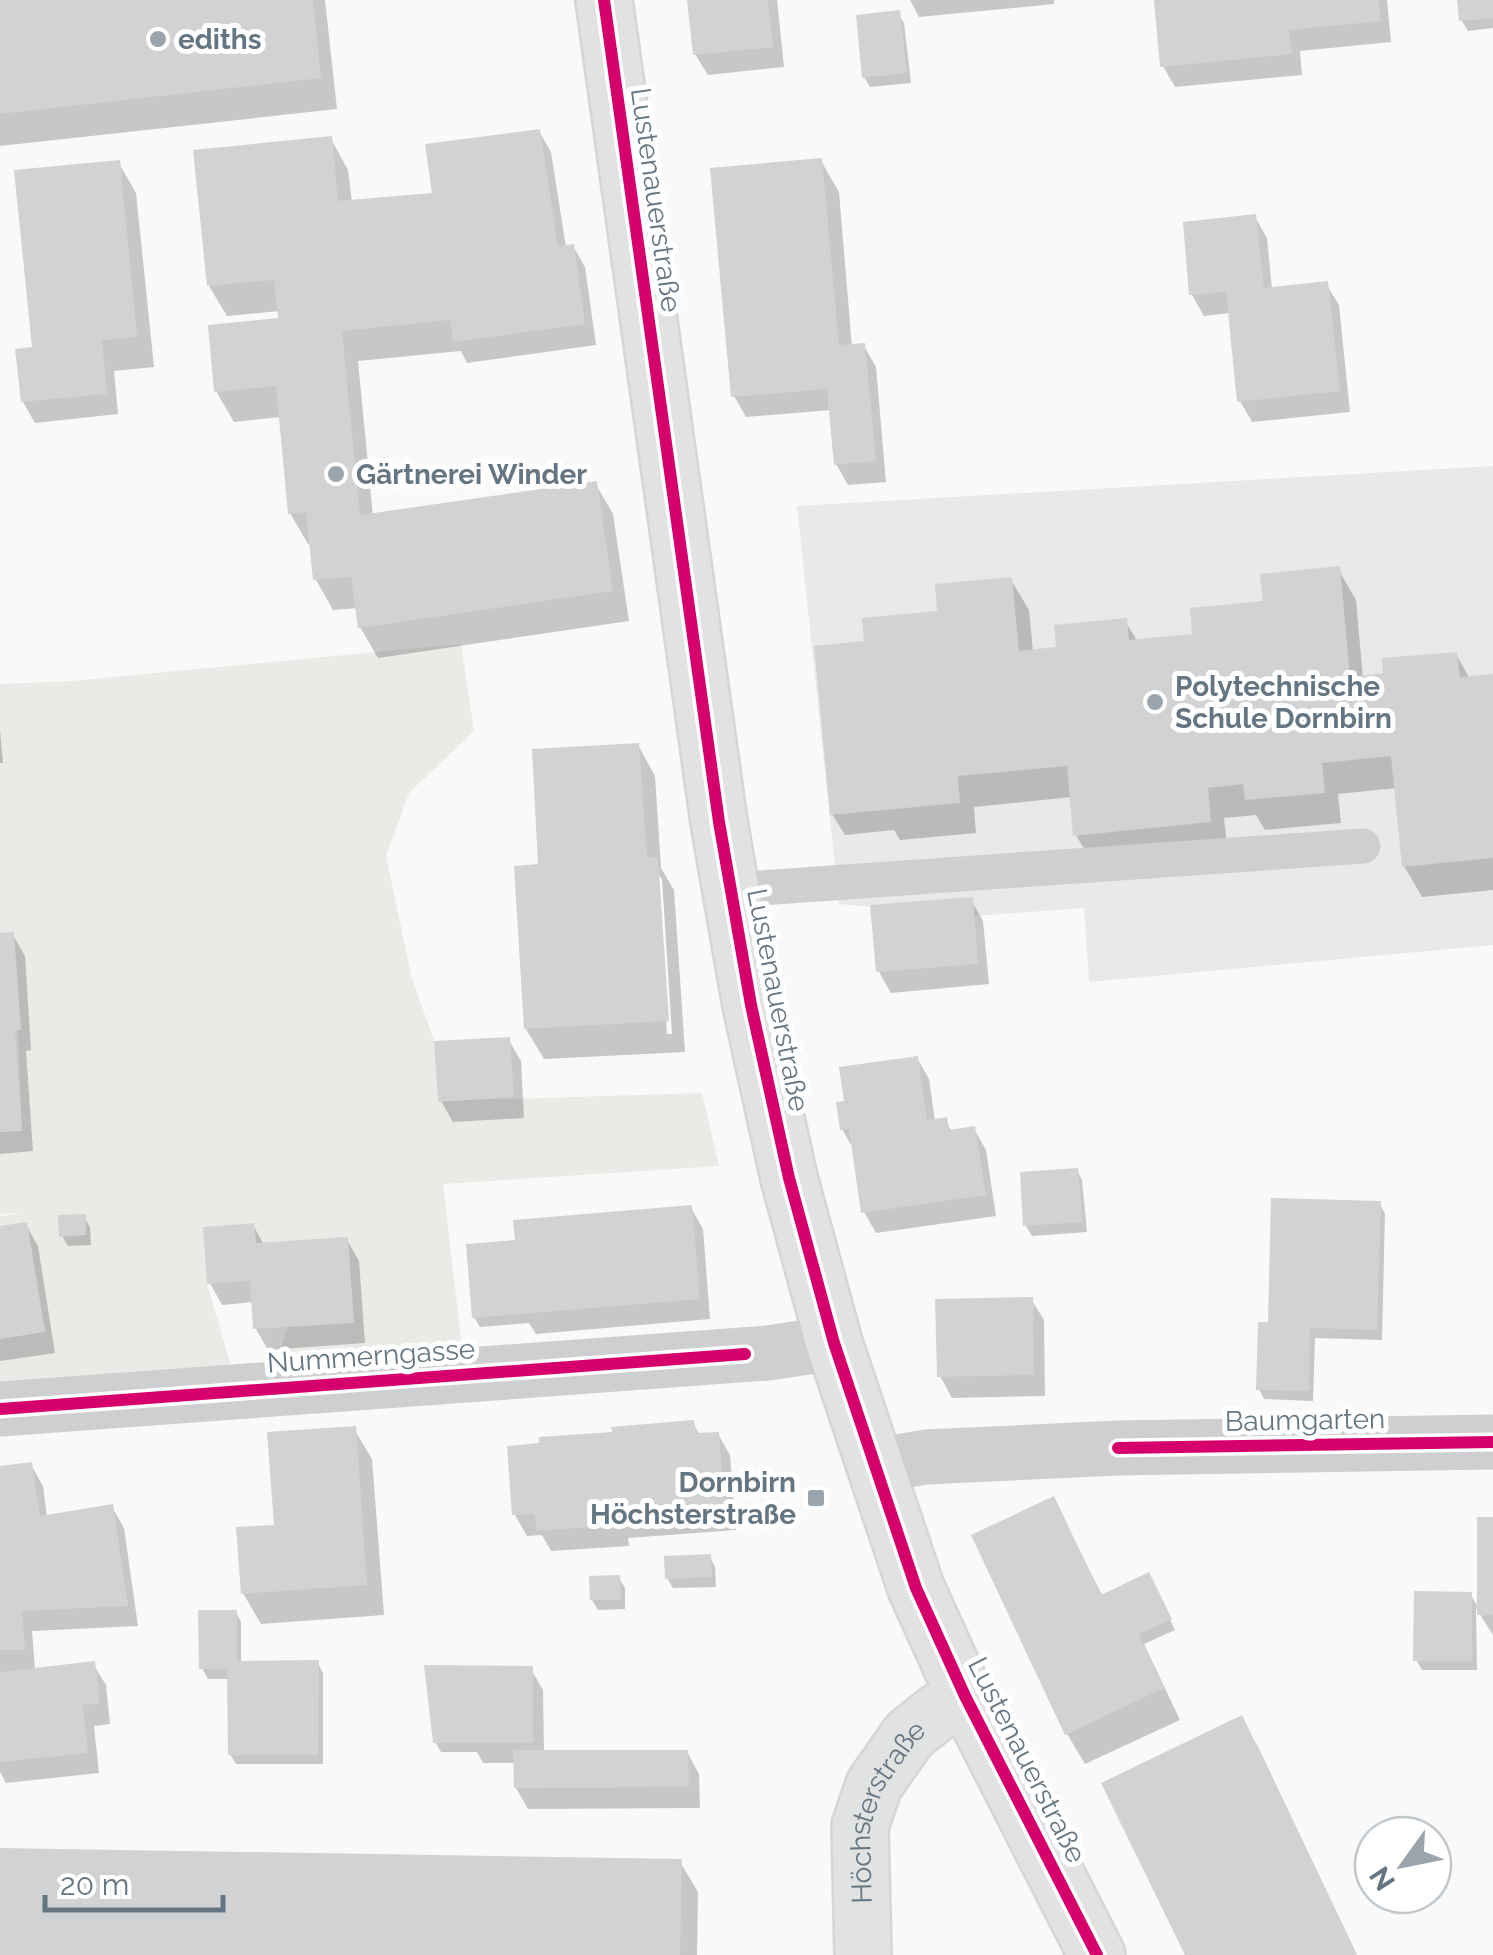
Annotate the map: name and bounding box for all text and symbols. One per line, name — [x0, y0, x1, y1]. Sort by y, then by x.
place label: ediths — [178, 23, 261, 56]
marker: ediths — [147, 28, 169, 50]
street label: Lustenauerstraße — [624, 86, 688, 314]
place label: Gärtnerei Winder — [356, 458, 587, 491]
marker: Gärtnerei Winder — [325, 463, 347, 485]
place label: Polytechnische Schule Dornbirn — [1175, 670, 1392, 735]
marker: Polytechnische Schule Dornbirn — [1144, 691, 1166, 713]
street label: Lustenauerstraße — [740, 886, 816, 1114]
street label: Nummerngasse — [266, 1332, 476, 1380]
street label: Baumgarten — [1224, 1402, 1386, 1438]
place label: Dornbirn Höchsterstraße — [590, 1466, 796, 1531]
marker: Dornbirn Höchsterstraße — [805, 1487, 827, 1509]
street label: Lustenauerstraße — [961, 1652, 1093, 1868]
street label: Höchsterstraße — [843, 1712, 931, 1904]
north arrow — [1353, 1815, 1453, 1915]
scale bar — [45, 1850, 222, 1912]
text: N — [1363, 1860, 1402, 1896]
text: 20 m — [60, 1867, 129, 1902]

